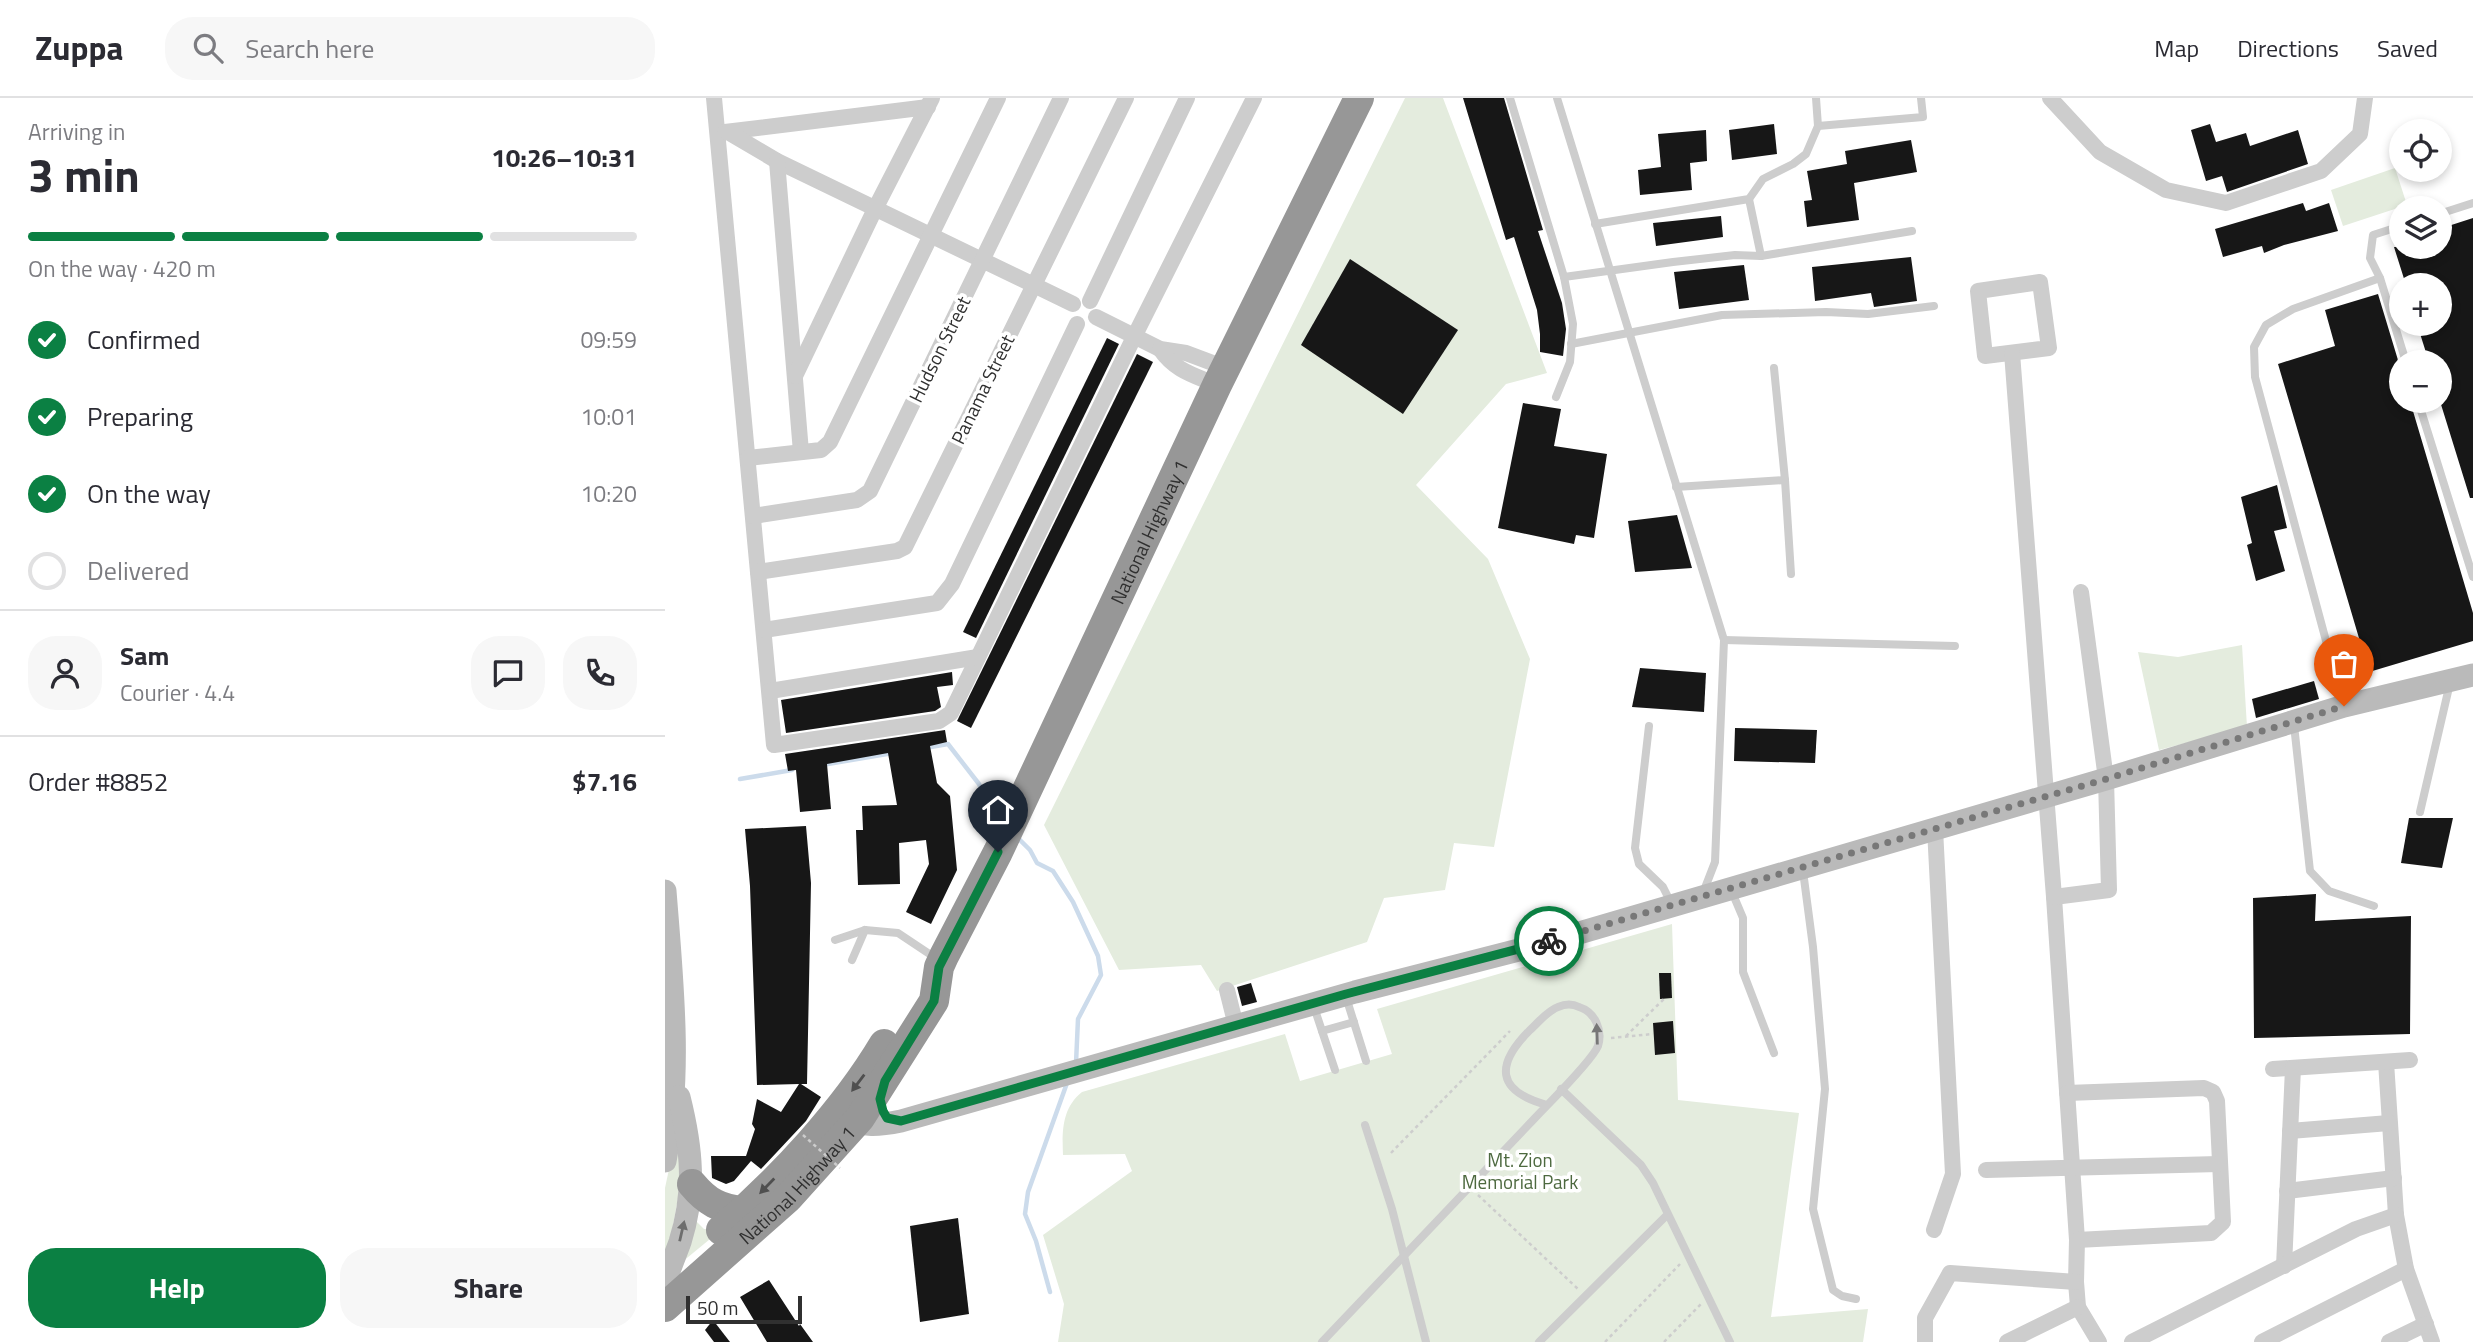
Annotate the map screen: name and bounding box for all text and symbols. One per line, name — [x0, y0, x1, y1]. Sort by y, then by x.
search box — [165, 17, 655, 80]
text: Zuppa — [35, 23, 123, 73]
icon: search — [189, 29, 227, 67]
text: Search here — [245, 29, 374, 68]
text: Map — [2154, 30, 2199, 66]
text: Directions — [2237, 30, 2339, 66]
text: Saved — [2377, 30, 2438, 66]
text: Arriving in — [28, 114, 125, 149]
map controls — [2389, 119, 2452, 413]
button: locate — [2389, 119, 2452, 182]
text: 10:26–10:31 — [491, 138, 637, 177]
text: 3 min — [28, 140, 140, 210]
button: layers — [2389, 196, 2452, 259]
text: On the way · 420 m — [28, 251, 216, 286]
button: + — [2389, 273, 2452, 336]
street label: Hudson Street — [901, 291, 977, 407]
text: Confirmed — [87, 320, 201, 359]
icon: check — [28, 321, 66, 359]
text: 09:59 — [580, 322, 637, 357]
street label: Panama Street — [943, 329, 1021, 449]
button: − — [2389, 350, 2452, 413]
text: Preparing — [87, 397, 193, 436]
icon: check — [28, 398, 66, 436]
text: 10:01 — [580, 399, 637, 434]
street label: National Highway 1 — [1102, 455, 1195, 608]
text: On the way — [87, 474, 211, 513]
icon: check — [28, 475, 66, 513]
text: 10:20 — [580, 476, 637, 511]
text: Delivered — [87, 551, 190, 590]
pin — [2314, 634, 2374, 706]
button: person — [28, 636, 102, 710]
text: Sam — [120, 636, 169, 675]
button: chat — [471, 636, 545, 710]
button: phone — [563, 636, 637, 710]
icon: bag — [2325, 645, 2363, 683]
text: Courier · 4.4 — [120, 675, 235, 710]
text: Order #8852 — [28, 762, 168, 801]
text: $7.16 — [572, 762, 637, 801]
pin — [968, 780, 1028, 852]
icon: home — [979, 791, 1017, 829]
courier — [1514, 906, 1584, 976]
icon: bike — [1530, 922, 1568, 960]
one-way arrow — [1591, 1023, 1602, 1045]
one-way arrow — [851, 1074, 865, 1093]
street label: National Highway 1 — [732, 1119, 862, 1250]
park label: Mt. Zion Memorial Park — [1462, 1145, 1578, 1196]
one-way arrow — [760, 1177, 776, 1194]
one-way arrow — [677, 1220, 688, 1242]
button: Help — [28, 1248, 326, 1328]
button: Share — [340, 1248, 637, 1328]
scale bar — [686, 1293, 801, 1325]
text: 50 m — [697, 1293, 738, 1322]

